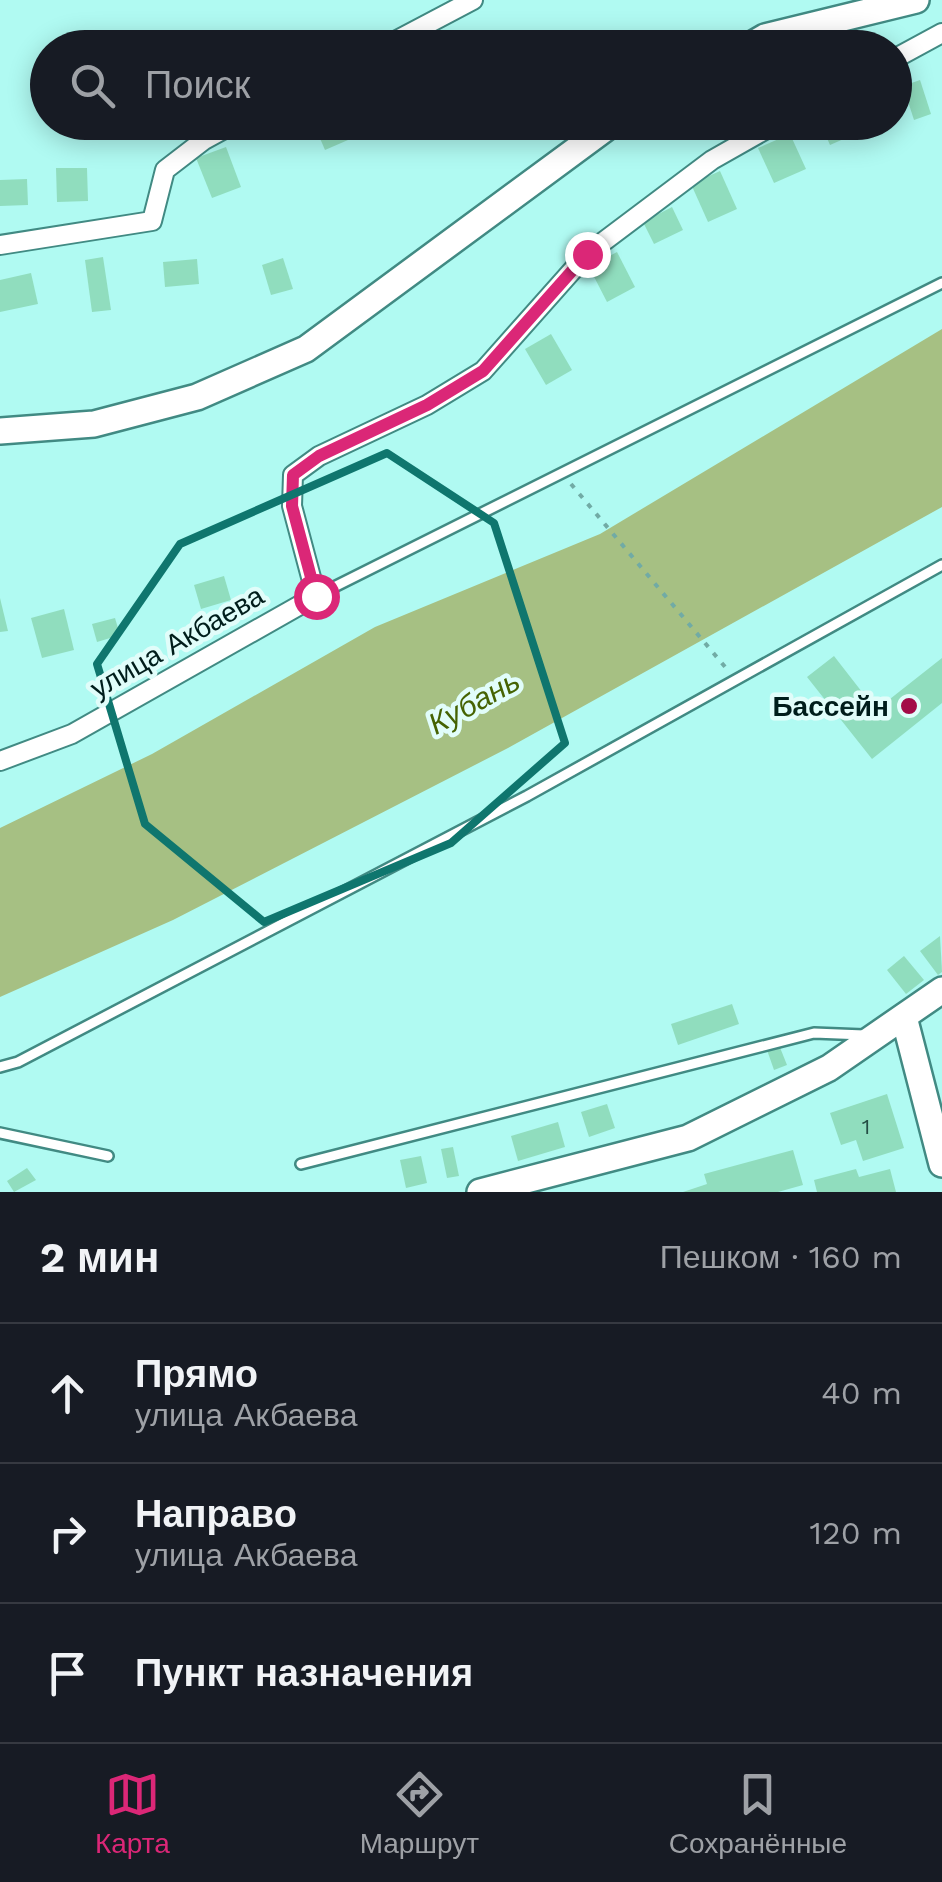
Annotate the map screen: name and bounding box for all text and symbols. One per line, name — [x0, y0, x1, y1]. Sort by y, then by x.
search box — [30, 30, 912, 140]
icon: search — [65, 58, 120, 113]
text: Поиск — [145, 63, 250, 107]
route end — [565, 232, 611, 278]
route start — [294, 574, 340, 620]
street label: улица Акбаева — [84, 579, 270, 705]
water label: Кубань — [422, 663, 526, 741]
place label: Бассейн — [772, 690, 889, 723]
marker: Бассейн — [898, 695, 920, 717]
house number: 1 — [862, 1114, 870, 1139]
text: 2 мин — [40, 1233, 159, 1282]
text: Пешком · 160 m — [660, 1238, 902, 1276]
text: Прямо — [135, 1352, 258, 1396]
icon: ahead — [40, 1366, 95, 1421]
text: 40 m — [821, 1374, 902, 1412]
text: улица Акбаева — [135, 1396, 358, 1434]
text: Направо — [135, 1492, 297, 1536]
icon: right — [40, 1506, 95, 1561]
text: 120 m — [810, 1514, 902, 1552]
text: улица Акбаева — [135, 1536, 358, 1574]
icon: arrive — [40, 1646, 95, 1701]
text: Пункт назначения — [135, 1651, 473, 1695]
tab: Карта — [95, 1767, 170, 1860]
tab: Маршрут — [360, 1767, 479, 1860]
tab: Сохранённые — [669, 1767, 847, 1860]

